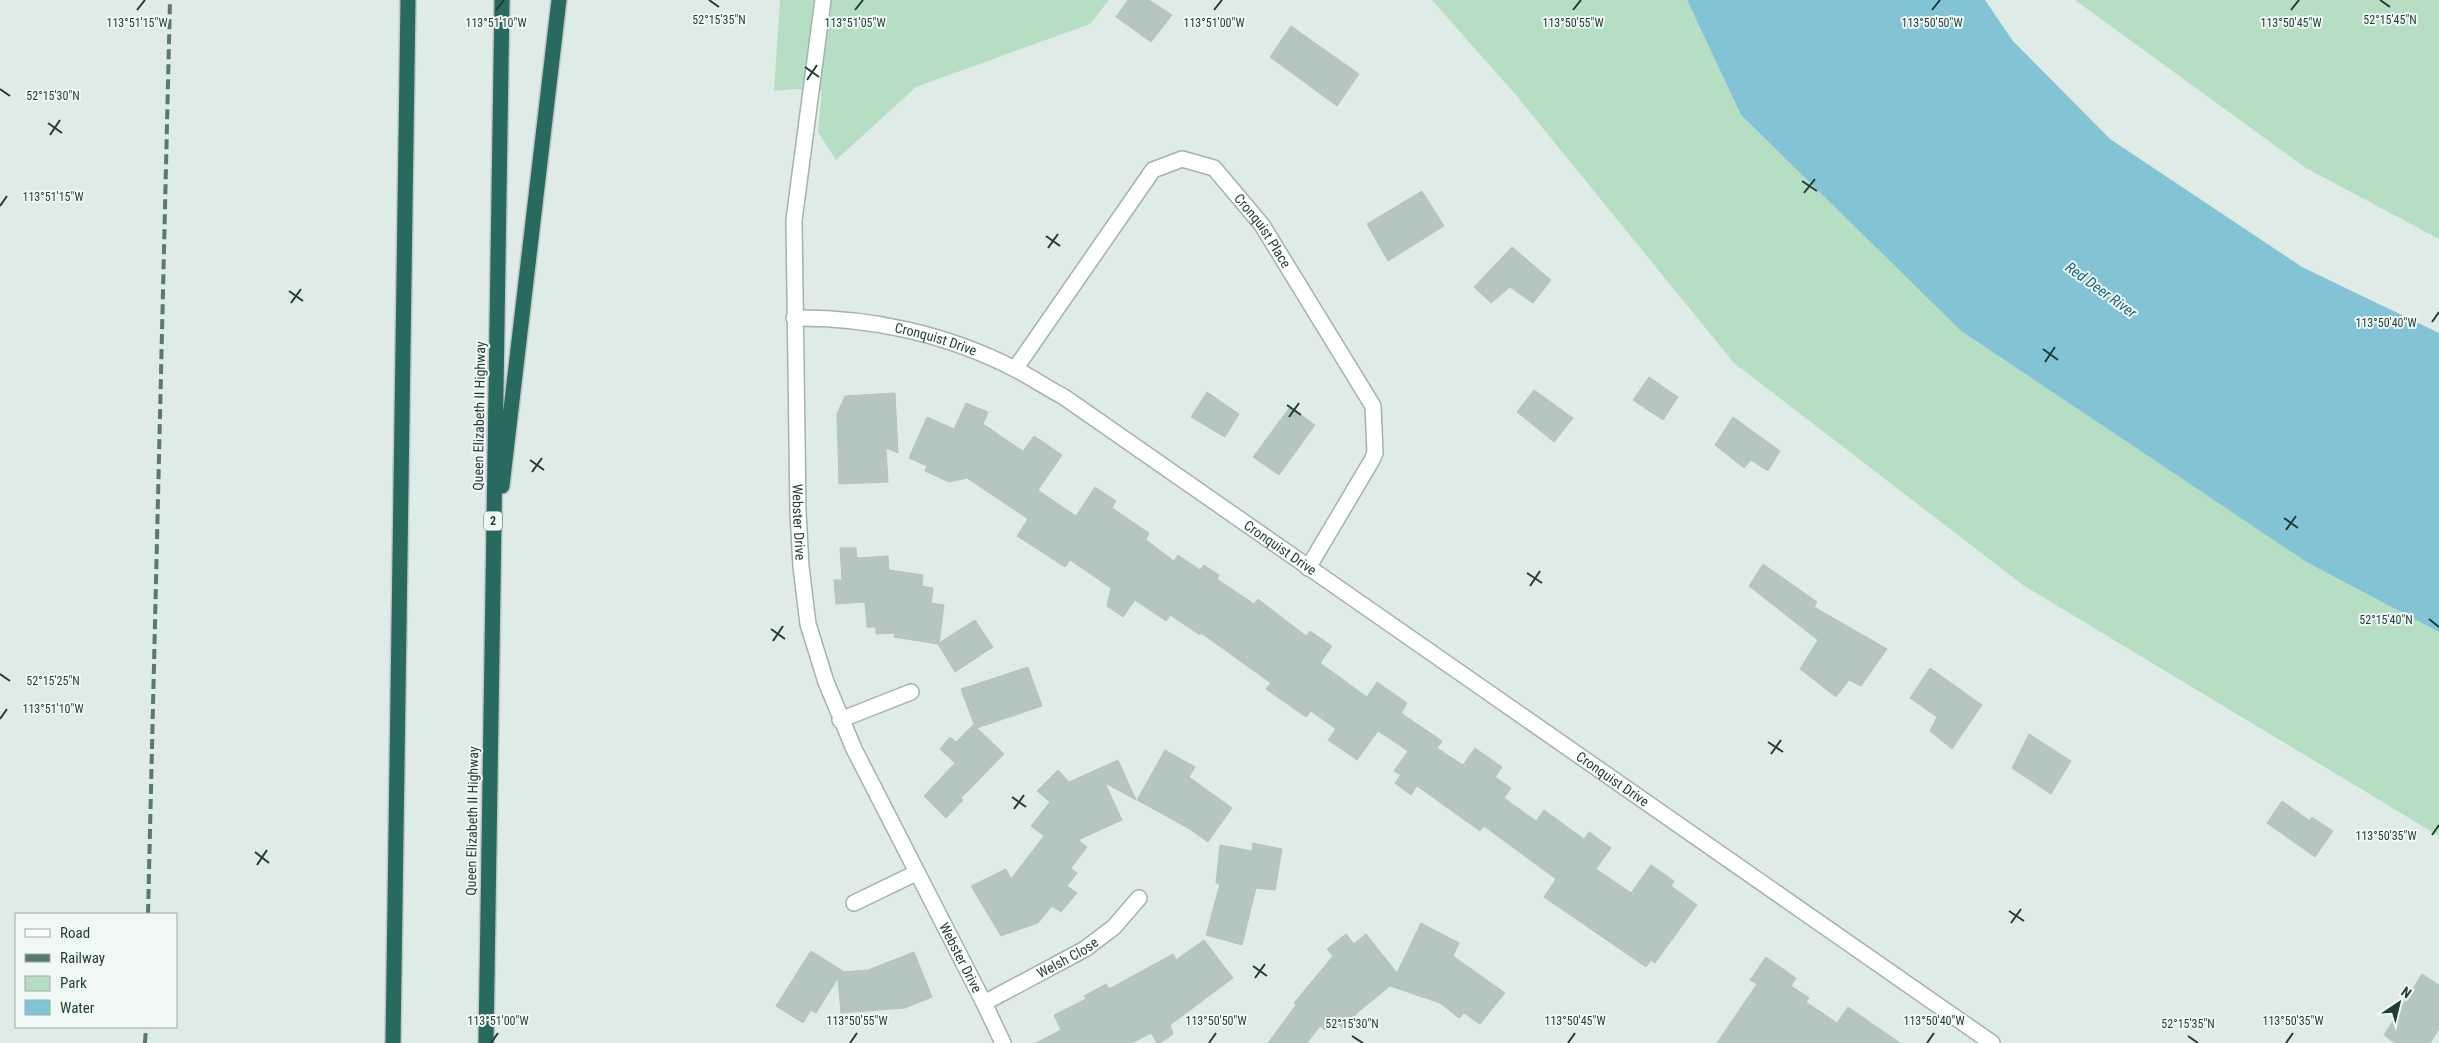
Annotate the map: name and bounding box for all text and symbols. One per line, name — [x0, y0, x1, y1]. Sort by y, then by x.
text: 52°15'35"N — [692, 13, 746, 27]
text: 52°15'45"N — [2363, 13, 2417, 27]
text: 113°51'15"W — [106, 16, 168, 30]
text: 113°51'10"W — [465, 16, 527, 30]
text: 113°51'05"W — [824, 16, 886, 30]
text: 113°51'00"W — [1183, 16, 1245, 30]
text: 113°50'55"W — [1542, 16, 1604, 30]
text: 113°50'50"W — [1901, 16, 1963, 30]
text: 113°50'45"W — [2260, 16, 2322, 30]
text: 52°15'30"N — [26, 89, 80, 103]
text: 113°51'15"W — [22, 190, 84, 204]
street label: Cronquist Place — [1231, 190, 1295, 271]
water label: Red Deer River — [2062, 258, 2140, 322]
text: 113°50'40"W — [2355, 316, 2417, 330]
street label: Cronquist Drive — [893, 319, 979, 359]
street label: Queen Elizabeth II Highway — [470, 341, 488, 491]
street label: Webster Drive — [790, 484, 809, 561]
road number: 2 — [484, 512, 502, 530]
street label: Cronquist Drive — [1241, 517, 1320, 579]
text: 52°15'40"N — [2359, 613, 2413, 627]
text: 52°15'25"N — [26, 674, 80, 688]
text: 113°51'10"W — [22, 702, 84, 716]
street label: Queen Elizabeth II Highway — [463, 746, 481, 896]
street label: Cronquist Drive — [1573, 748, 1652, 810]
text: 113°50'35"W — [2355, 829, 2417, 843]
legend — [15, 913, 178, 1028]
street label: Webster Drive — [936, 920, 985, 996]
text: Road — [60, 924, 90, 942]
street label: Welsh Close — [1034, 934, 1102, 981]
text: Railway — [60, 949, 105, 967]
text: Park — [60, 974, 87, 992]
north arrow — [2374, 978, 2424, 1028]
text: N — [2398, 983, 2415, 1001]
text: Water — [60, 999, 95, 1017]
text: 113°51'00"W — [467, 1014, 529, 1028]
text: 113°50'55"W — [826, 1014, 888, 1028]
text: 113°50'50"W — [1185, 1014, 1247, 1028]
text: 113°50'45"W — [1544, 1014, 1606, 1028]
text: 113°50'40"W — [1903, 1014, 1965, 1028]
text: 113°50'35"W — [2262, 1014, 2324, 1028]
text: 52°15'30"N — [1325, 1017, 1379, 1031]
text: 52°15'35"N — [2161, 1017, 2215, 1031]

